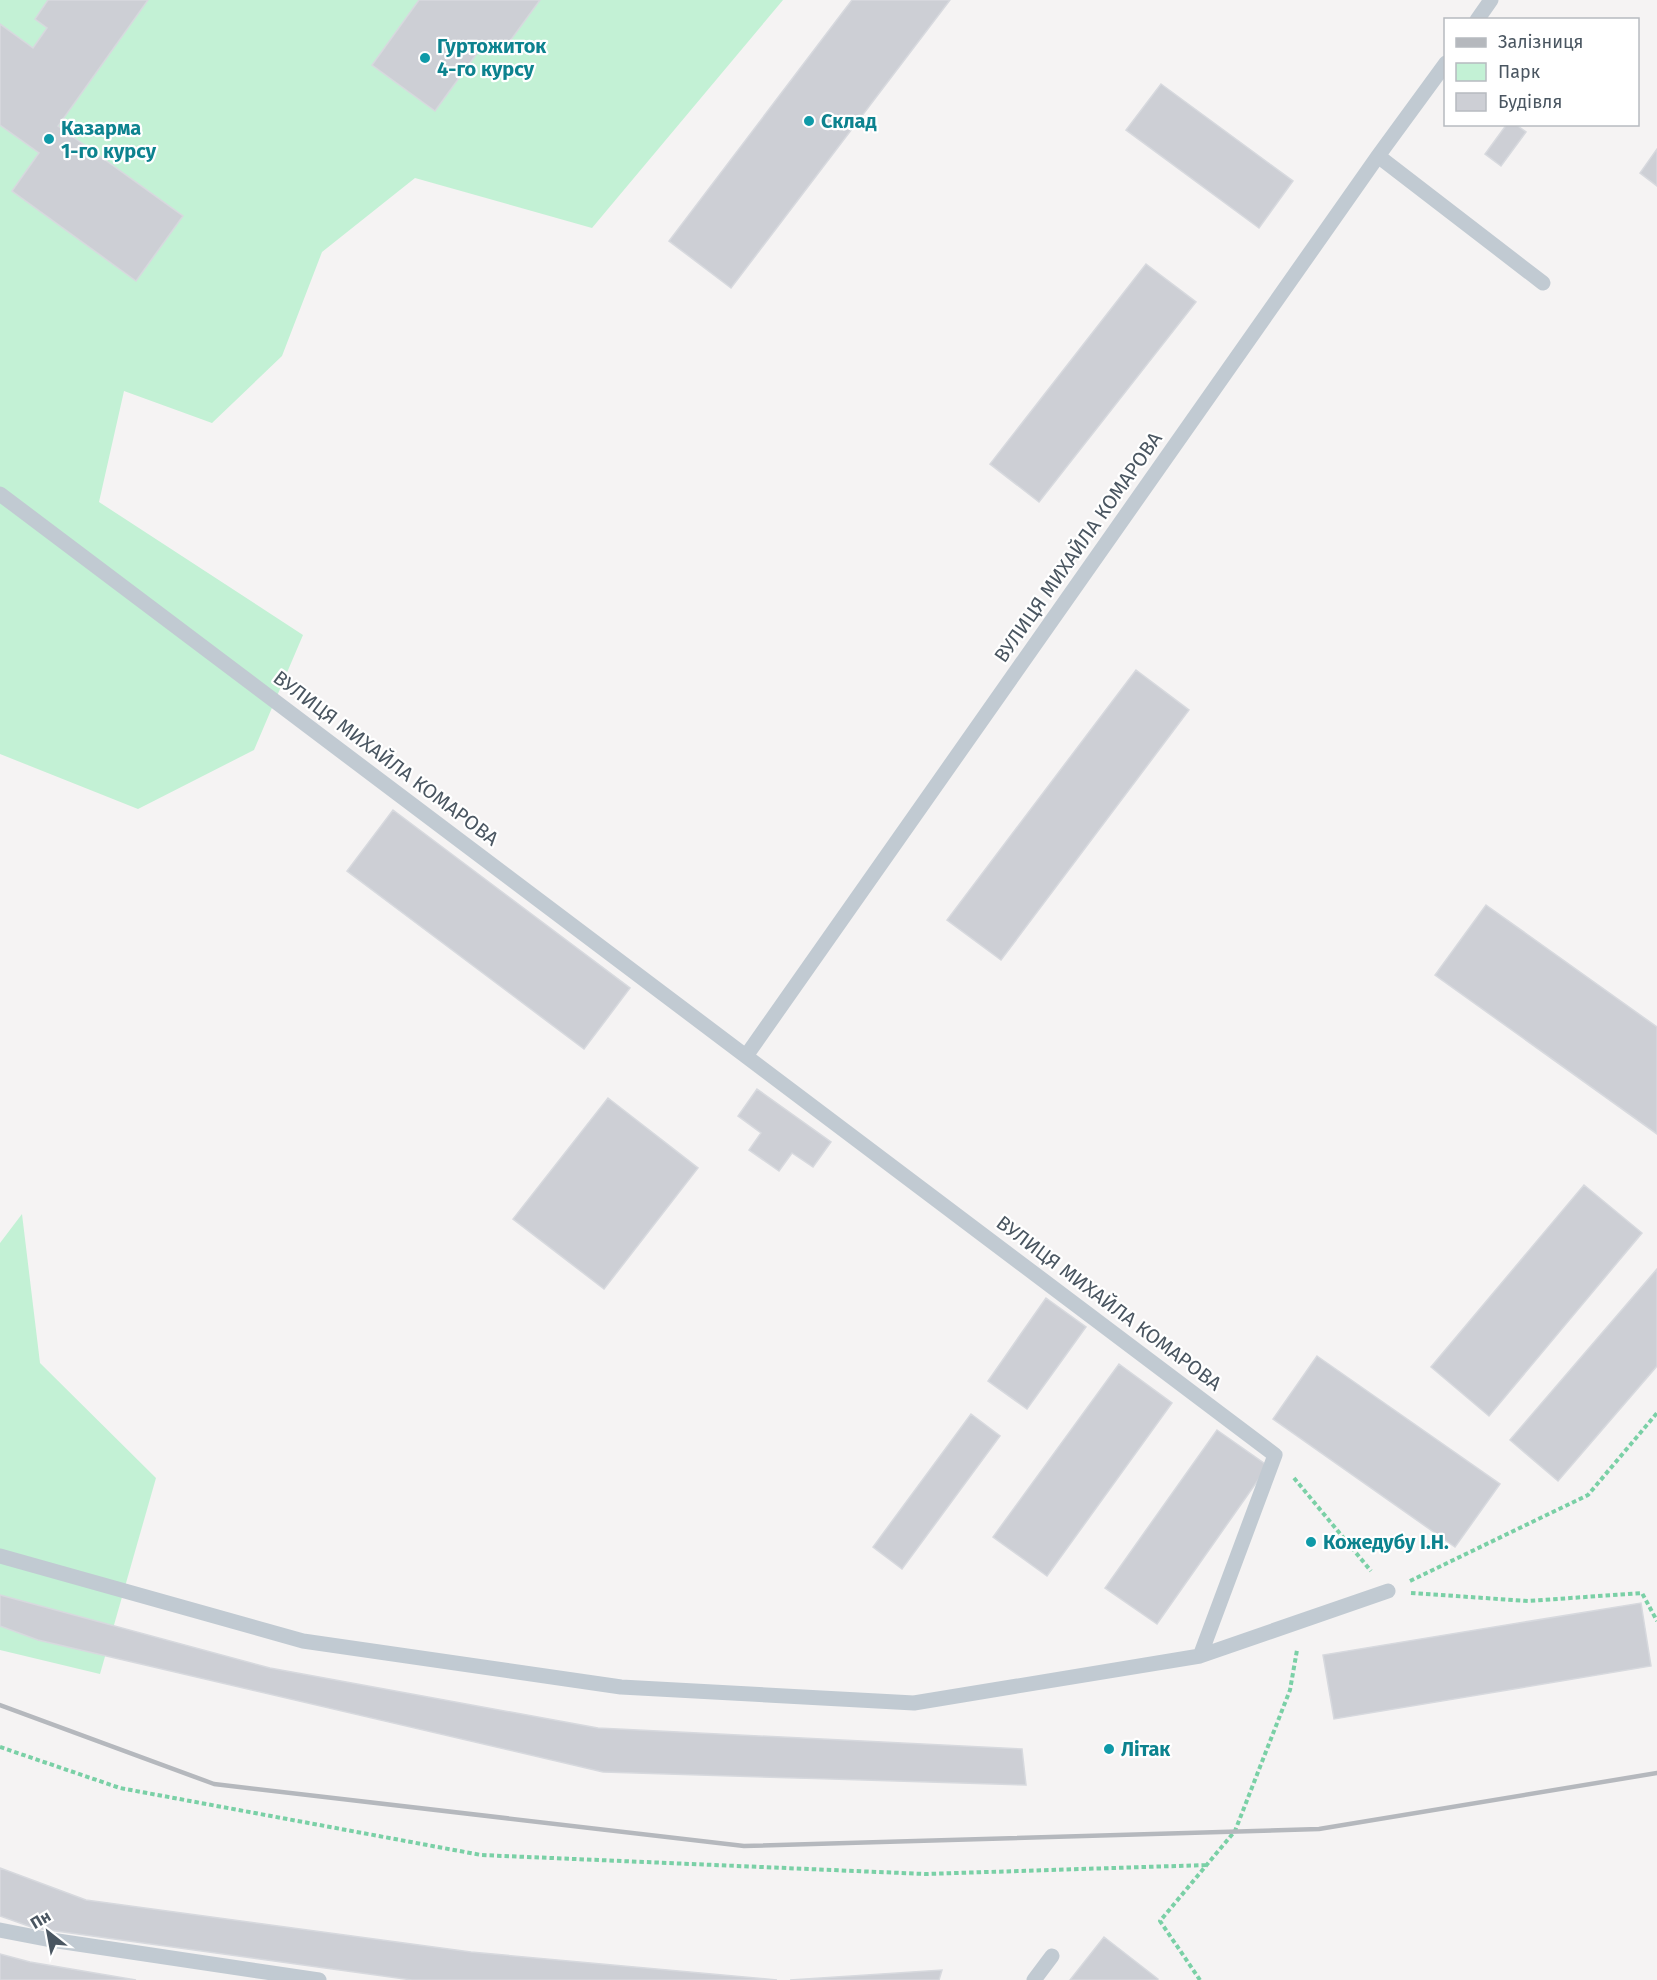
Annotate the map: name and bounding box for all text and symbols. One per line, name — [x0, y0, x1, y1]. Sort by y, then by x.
legend — [1444, 18, 1639, 126]
text: Залізниця — [1498, 31, 1584, 53]
place label: Гуртожиток 4-го курсу — [437, 34, 547, 81]
marker: Гуртожиток 4-го курсу — [418, 51, 432, 65]
text: Парк — [1498, 61, 1541, 83]
text: Будівля — [1498, 91, 1562, 113]
place label: Склад — [821, 109, 877, 133]
marker: Склад — [802, 114, 816, 128]
place label: Казарма 1-го курсу — [61, 116, 157, 163]
marker: Казарма 1-го курсу — [42, 132, 56, 146]
street label: ВУЛИЦЯ МИХАЙЛА КОМАРОВА — [989, 427, 1167, 667]
street label: ВУЛИЦЯ МИХАЙЛА КОМАРОВА — [269, 665, 504, 851]
street label: ВУЛИЦЯ МИХАЙЛА КОМАРОВА — [992, 1210, 1227, 1396]
place label: Кожедубу І.Н. — [1323, 1530, 1449, 1554]
marker: Кожедубу І.Н. — [1304, 1535, 1318, 1549]
place label: Літак — [1121, 1737, 1171, 1761]
marker: Літак — [1102, 1742, 1116, 1756]
north arrow — [18, 1902, 78, 1962]
text: Пн — [27, 1906, 54, 1933]

